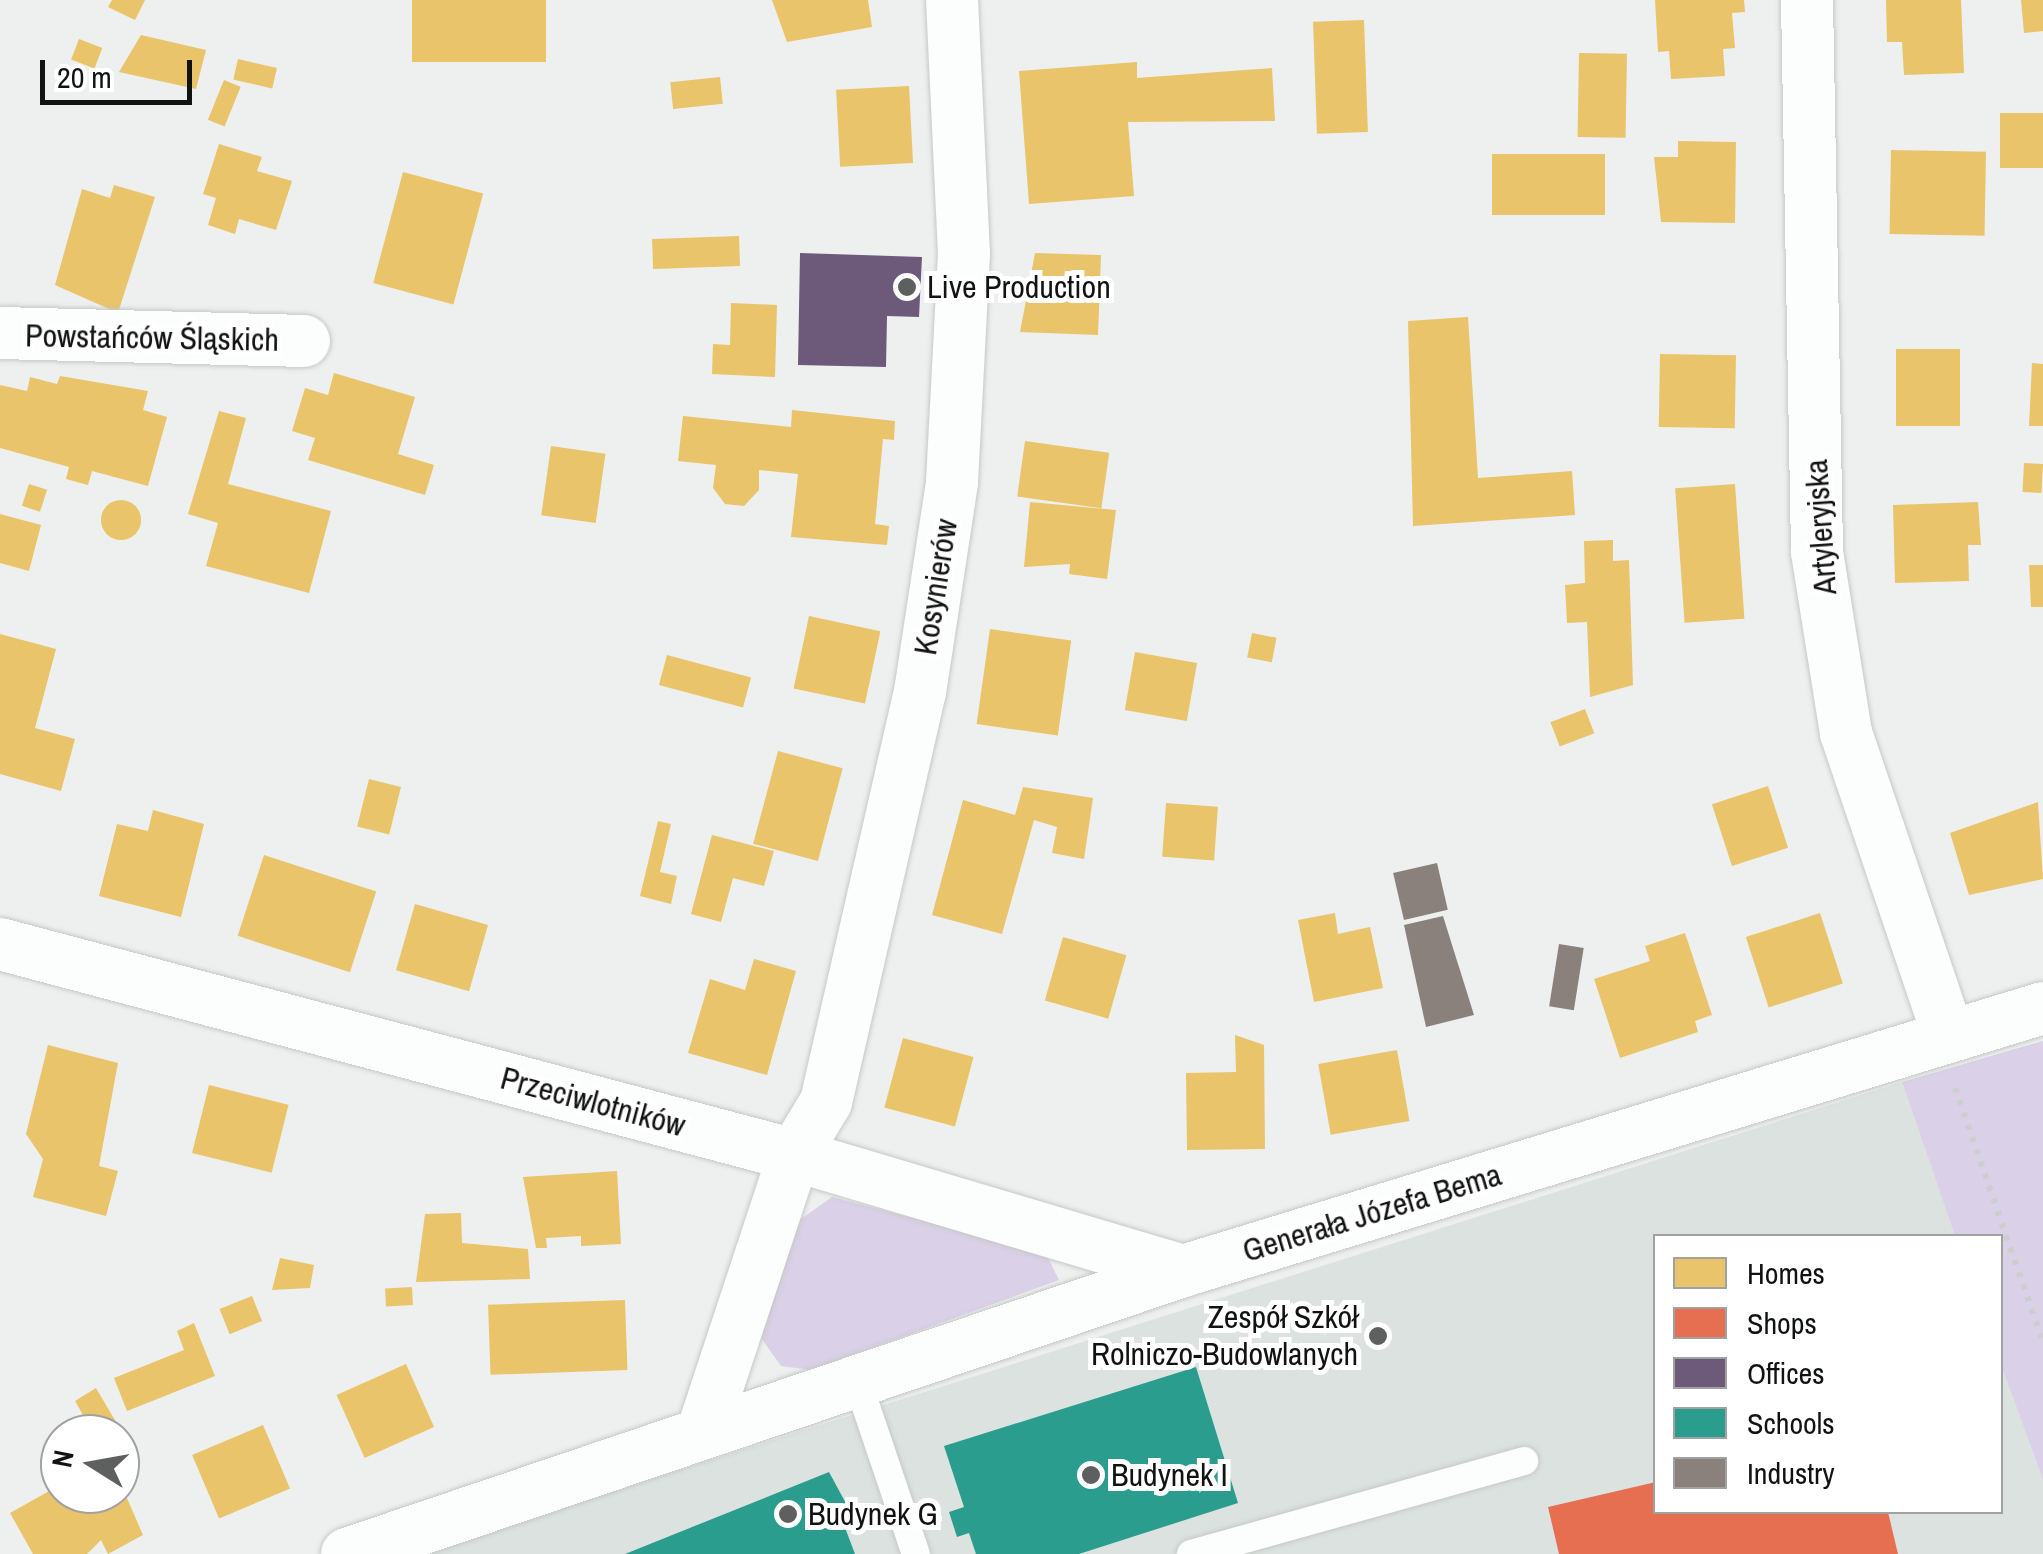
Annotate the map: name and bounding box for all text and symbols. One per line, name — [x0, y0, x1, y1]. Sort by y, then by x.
scale bar — [45, 40, 198, 102]
text: 20 m — [57, 57, 112, 97]
place label: Live Production — [927, 268, 1111, 306]
marker: Live Production — [896, 276, 918, 298]
street label: Powstańców Śląskich — [25, 317, 279, 359]
street label: Artyleryjska — [1797, 458, 1845, 596]
street label: Kosynierów — [906, 516, 966, 658]
street label: Przeciwlotników — [496, 1059, 690, 1145]
street label: Generała Józefa Bema — [1238, 1155, 1506, 1271]
legend — [1653, 1234, 2003, 1514]
text: Homes — [1747, 1253, 1825, 1293]
place label: Zespół Szkół Rolniczo-Budowlanych — [1091, 1299, 1358, 1374]
text: Shops — [1747, 1303, 1817, 1343]
marker: Zespół Szkół Rolniczo-Budowlanych — [1367, 1325, 1389, 1347]
text: Offices — [1747, 1353, 1825, 1393]
text: Schools — [1747, 1403, 1835, 1443]
north arrow — [40, 1414, 140, 1514]
text: N — [42, 1447, 83, 1470]
text: Industry — [1747, 1453, 1835, 1493]
place label: Budynek I — [1111, 1456, 1228, 1494]
marker: Budynek I — [1080, 1464, 1102, 1486]
place label: Budynek G — [808, 1495, 938, 1533]
marker: Budynek G — [777, 1503, 799, 1525]

